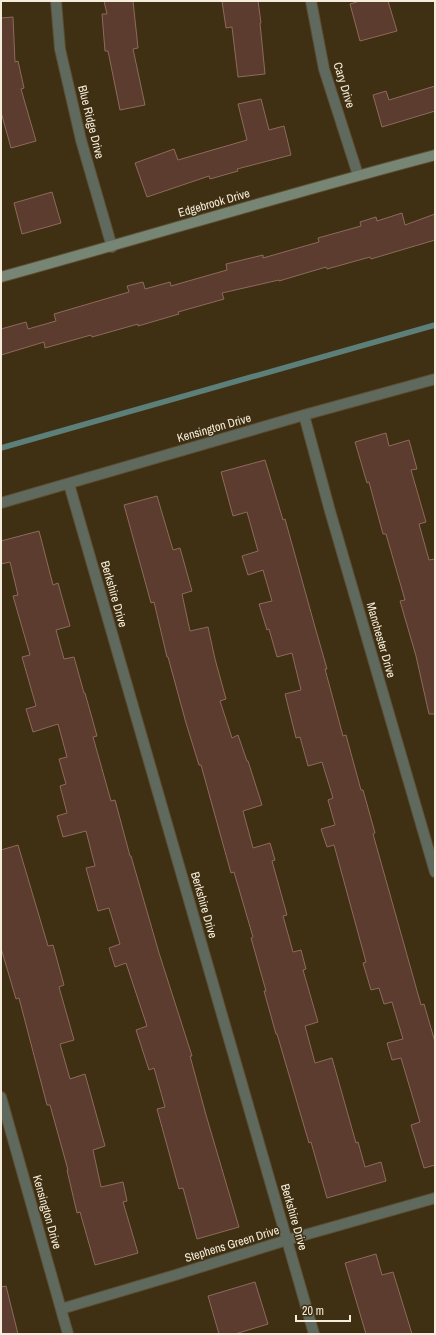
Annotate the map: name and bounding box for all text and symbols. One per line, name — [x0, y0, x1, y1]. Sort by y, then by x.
street label: Cary Drive — [329, 60, 359, 110]
street label: Blue Ridge Drive — [74, 84, 108, 160]
street label: Edgebrook Drive — [176, 185, 252, 221]
street label: Kensington Drive — [175, 410, 253, 446]
street label: Berkshire Drive — [97, 559, 131, 629]
street label: Manchester Drive — [363, 600, 399, 680]
street label: Berkshire Drive — [187, 870, 221, 940]
street label: Kensington Drive — [29, 1173, 65, 1251]
street label: Berkshire Drive — [277, 1182, 311, 1252]
street label: Stephens Green Drive — [183, 1222, 281, 1266]
scale bar — [296, 1297, 350, 1323]
text: 20 m — [302, 1303, 324, 1319]

